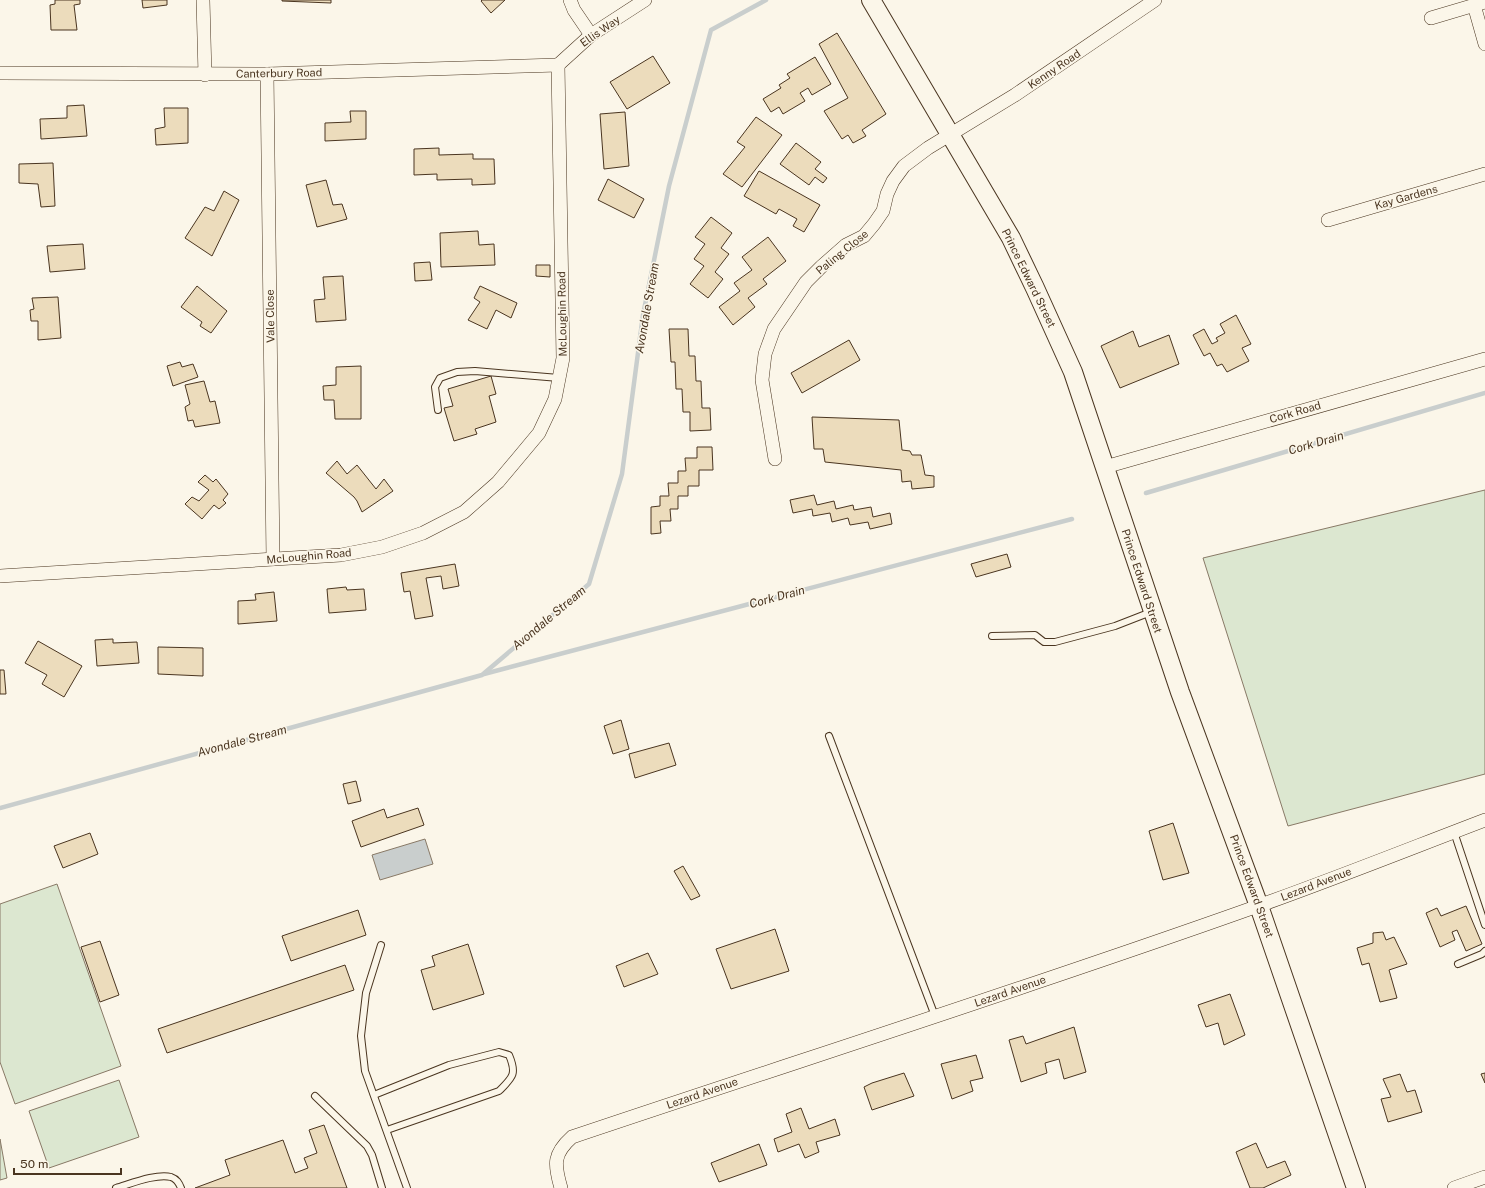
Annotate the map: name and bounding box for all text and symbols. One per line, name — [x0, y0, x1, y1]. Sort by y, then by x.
street label: Ellis Way — [578, 13, 622, 49]
street label: Kenny Road — [1026, 47, 1082, 91]
street label: Canterbury Road — [236, 66, 322, 80]
street label: Kay Gardens — [1373, 182, 1439, 212]
street label: Paling Close — [814, 227, 870, 277]
street label: Prince Edward Street — [1000, 227, 1058, 329]
water label: Avondale Stream — [632, 262, 662, 354]
street label: McLoughin Road — [555, 271, 569, 357]
street label: Vale Close — [264, 289, 276, 343]
street label: Cork Road — [1268, 399, 1322, 425]
water label: Cork Drain — [1287, 428, 1346, 458]
street label: Prince Edward Street — [1120, 527, 1164, 635]
street label: McLoughin Road — [266, 546, 352, 566]
water label: Avondale Stream — [509, 583, 589, 653]
water label: Cork Drain — [748, 583, 807, 611]
water label: Avondale Stream — [196, 722, 288, 760]
street label: Prince Edward Street — [1228, 833, 1276, 939]
street label: Lezard Avenue — [1279, 865, 1353, 903]
street label: Lezard Avenue — [973, 973, 1047, 1009]
street label: Lezard Avenue — [665, 1075, 739, 1111]
scale bar — [14, 1150, 121, 1176]
text: 50 m — [20, 1157, 48, 1171]

